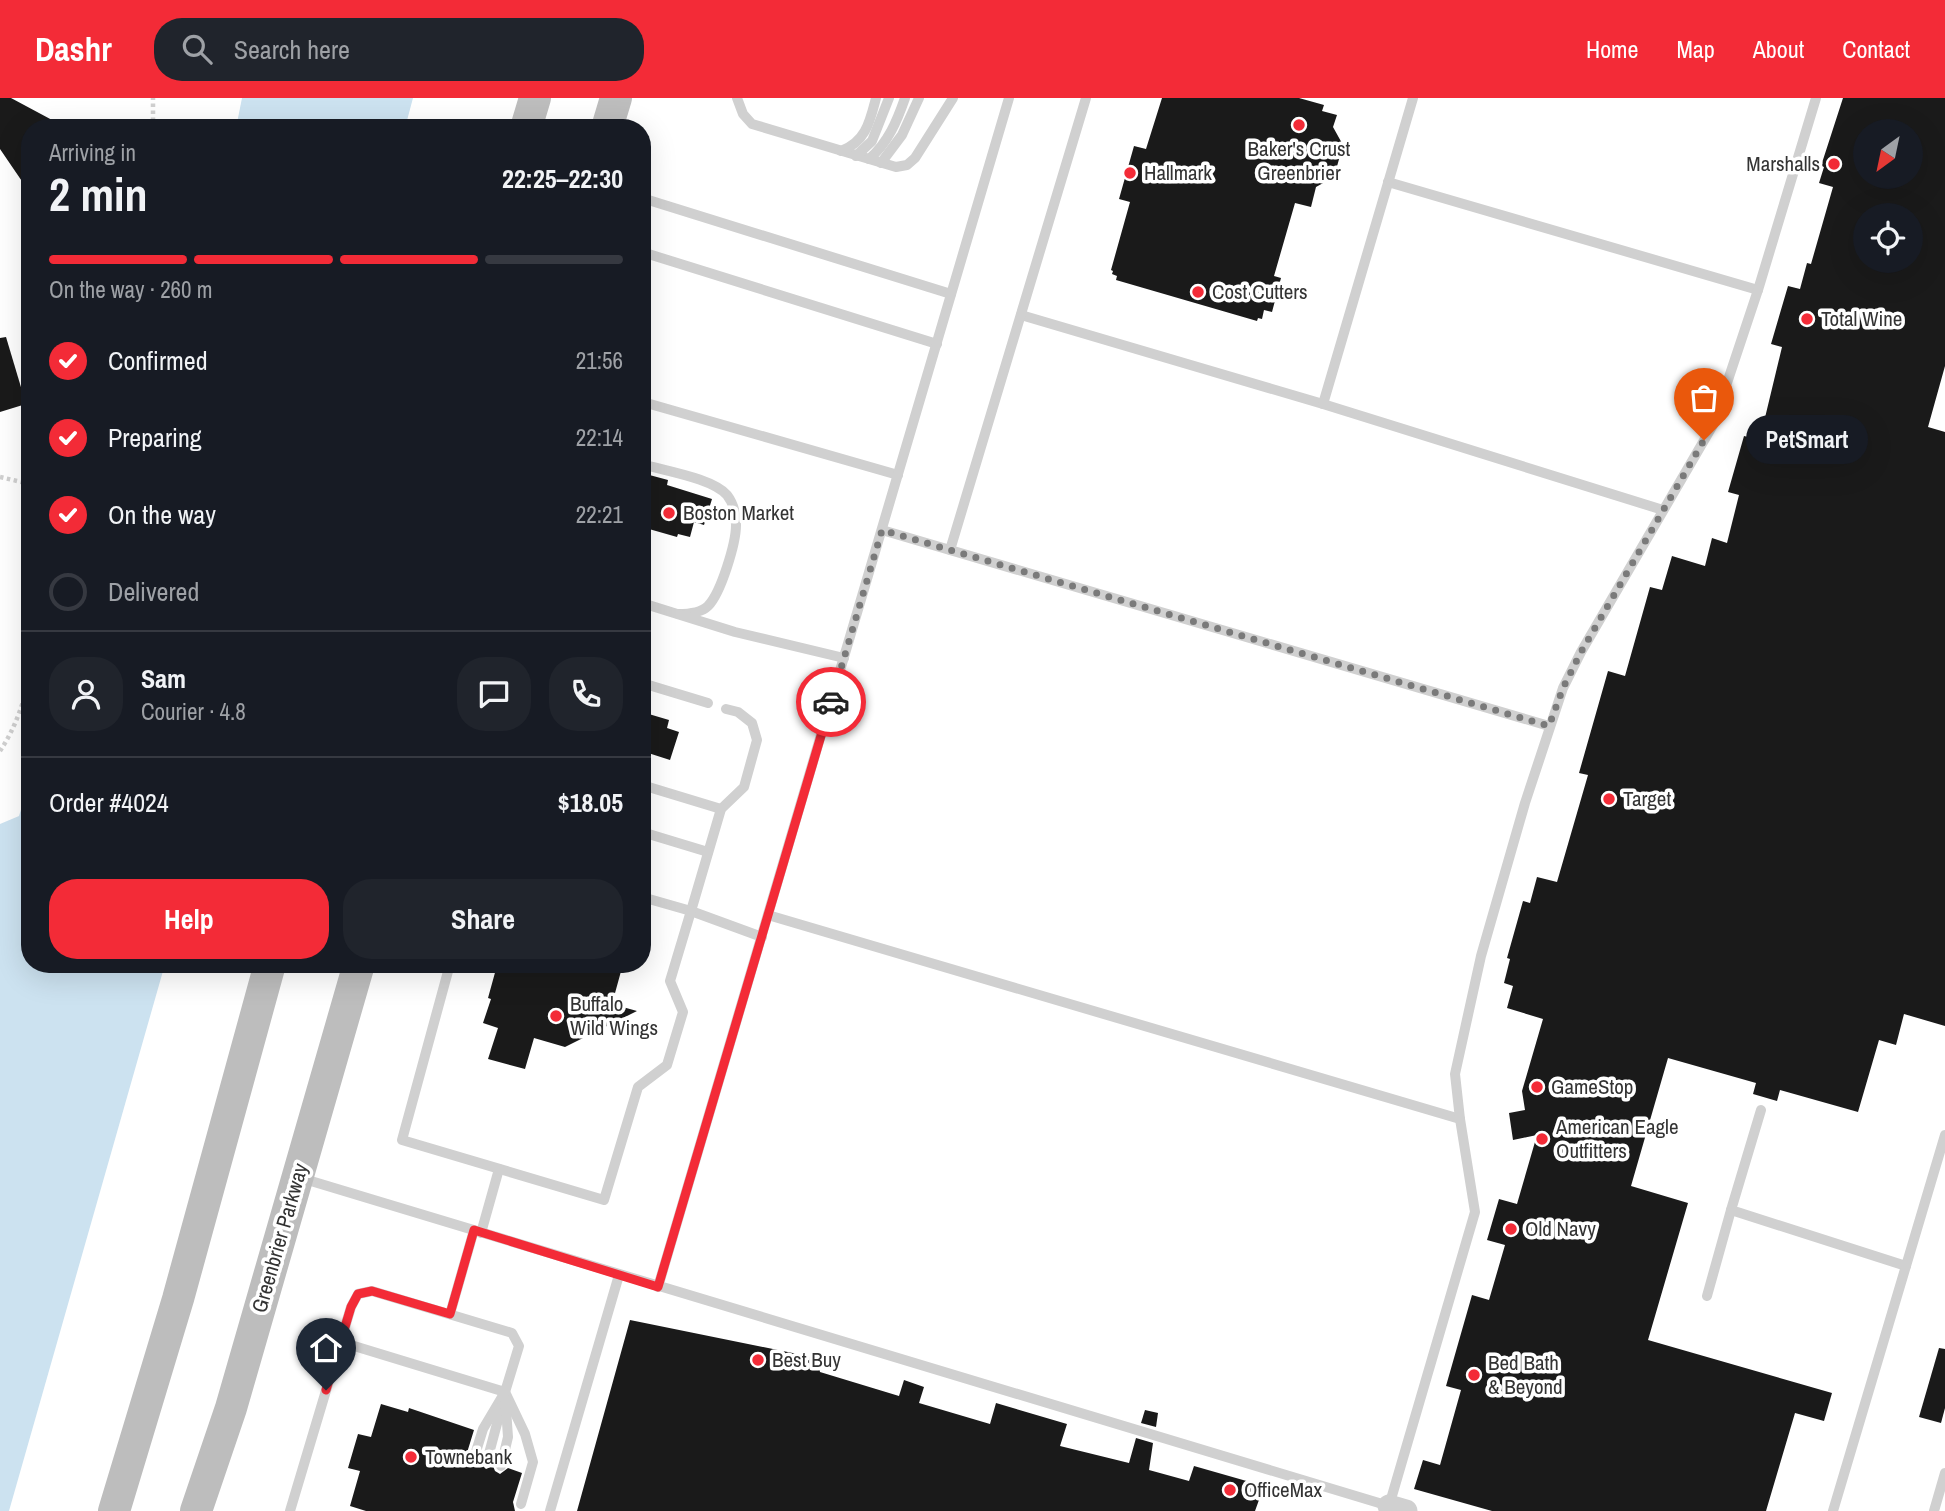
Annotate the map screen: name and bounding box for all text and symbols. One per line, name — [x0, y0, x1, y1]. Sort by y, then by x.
search box — [154, 18, 644, 81]
text: Dashr — [35, 27, 112, 71]
icon: search — [178, 30, 216, 68]
text: Search here — [234, 32, 350, 67]
text: Home — [1586, 33, 1638, 65]
text: Map — [1676, 33, 1715, 65]
text: About — [1753, 33, 1804, 65]
text: Contact — [1842, 33, 1910, 65]
marker: Baker's Crust Greenbrier — [1291, 117, 1307, 133]
north arrow — [1853, 119, 1923, 189]
map controls — [1853, 119, 1923, 273]
place label: Baker's Crust Greenbrier — [1248, 134, 1351, 187]
text: Arriving in — [49, 137, 136, 168]
place label: Marshalls — [1746, 149, 1820, 178]
marker: Marshalls — [1826, 156, 1842, 172]
place label: Hallmark — [1144, 158, 1212, 187]
text: 22:25–22:30 — [502, 161, 623, 196]
text: 2 min — [49, 163, 148, 225]
marker: Hallmark — [1122, 165, 1138, 181]
button: locate — [1853, 203, 1923, 273]
text: On the way · 260 m — [49, 274, 213, 305]
place label: Cost Cutters — [1212, 277, 1308, 306]
marker: Cost Cutters — [1190, 284, 1206, 300]
place label: Total Wine — [1821, 304, 1902, 333]
marker: Total Wine — [1799, 311, 1815, 327]
icon: check — [49, 342, 87, 380]
text: Confirmed — [108, 343, 208, 378]
text: 21:56 — [576, 345, 623, 376]
pin — [1674, 368, 1734, 440]
icon: bag — [1685, 379, 1723, 417]
callout: PetSmart — [1746, 416, 1868, 464]
icon: check — [49, 419, 87, 457]
text: Preparing — [108, 420, 202, 455]
text: 22:14 — [576, 422, 623, 453]
text: PetSmart — [1766, 424, 1848, 455]
icon: check — [49, 496, 87, 534]
text: On the way — [108, 497, 216, 532]
place label: Boston Market — [683, 498, 794, 527]
text: 22:21 — [576, 499, 623, 530]
marker: Boston Market — [661, 505, 677, 521]
text: Delivered — [108, 574, 199, 609]
button: person — [49, 657, 123, 731]
button: chat — [457, 657, 531, 731]
button: phone — [549, 657, 623, 731]
text: Sam — [141, 661, 186, 696]
courier — [796, 667, 866, 737]
icon: car — [812, 683, 850, 721]
text: Courier · 4.8 — [141, 696, 246, 727]
place label: Target — [1623, 784, 1671, 813]
text: Order #4024 — [49, 785, 169, 820]
text: $18.05 — [558, 785, 623, 820]
marker: Target — [1601, 791, 1617, 807]
button: Help — [49, 879, 329, 959]
button: Share — [343, 879, 623, 959]
place label: Buffalo Wild Wings — [570, 989, 658, 1042]
marker: Buffalo Wild Wings — [548, 1008, 564, 1024]
place label: GameStop — [1551, 1072, 1633, 1101]
marker: GameStop — [1529, 1079, 1545, 1095]
place label: American Eagle Outfitters — [1555, 1112, 1679, 1165]
marker: American Eagle Outfitters — [1534, 1131, 1550, 1147]
street label: Greenbrier Parkway — [244, 1159, 315, 1316]
place label: Old Navy — [1525, 1214, 1596, 1243]
marker: Old Navy — [1503, 1221, 1519, 1237]
pin — [296, 1318, 356, 1390]
icon: home — [307, 1329, 345, 1367]
place label: Best Buy — [772, 1345, 841, 1374]
place label: Bed Bath & Beyond — [1488, 1348, 1563, 1401]
marker: Best Buy — [750, 1352, 766, 1368]
marker: Bed Bath & Beyond — [1466, 1367, 1482, 1383]
place label: Townebank — [425, 1442, 512, 1471]
marker: Townebank — [403, 1449, 419, 1465]
place label: OfficeMax — [1244, 1475, 1323, 1504]
marker: OfficeMax — [1222, 1482, 1238, 1498]

